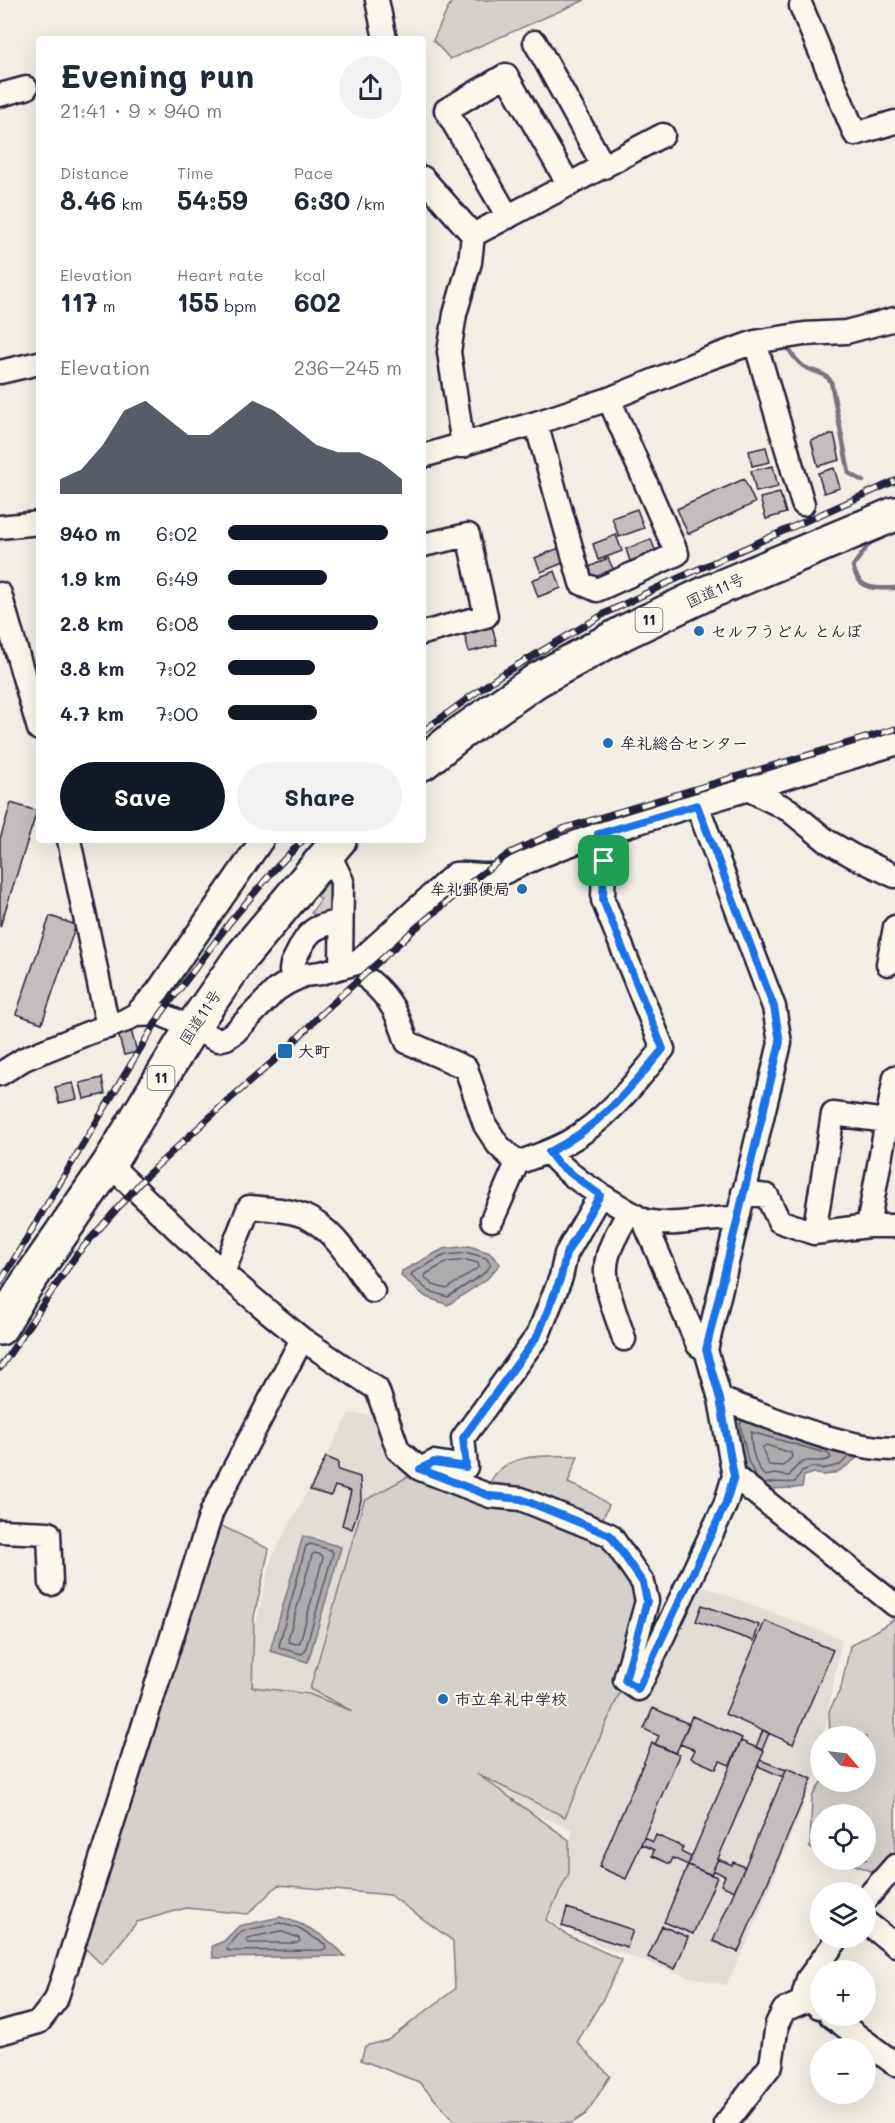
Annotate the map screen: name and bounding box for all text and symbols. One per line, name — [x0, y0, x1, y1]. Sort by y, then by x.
text: Evening run — [60, 53, 254, 96]
button: share — [339, 56, 402, 119]
text: 21:41 · 9 × 940 m — [60, 97, 222, 123]
text: Distance — [60, 162, 129, 183]
text: Time — [177, 162, 213, 183]
text: Pace — [294, 162, 333, 183]
text: 8.46 — [60, 183, 116, 217]
text: 54:59 — [177, 183, 248, 217]
text: 6:30 — [294, 183, 350, 217]
text: km — [116, 193, 143, 214]
text: /km — [350, 193, 385, 214]
text: Elevation — [60, 264, 132, 285]
text: Heart rate — [177, 264, 263, 285]
text: kcal — [294, 264, 326, 285]
text: 117 — [60, 285, 98, 319]
text: 155 — [177, 285, 219, 319]
text: 602 — [294, 285, 341, 319]
text: m — [98, 295, 115, 316]
text: bpm — [219, 295, 257, 316]
text: Elevation — [60, 354, 150, 380]
text: 236–245 m — [294, 354, 402, 380]
text: 940 m — [60, 520, 121, 546]
text: 6:02 — [156, 520, 198, 546]
text: 1.9 km — [60, 565, 121, 591]
text: 6:49 — [156, 565, 198, 591]
street label: 国道11号 — [682, 567, 748, 612]
road number: 11 — [636, 608, 662, 632]
text: 2.8 km — [60, 610, 124, 636]
text: 6:08 — [156, 610, 199, 636]
place label: セルフうどん とんぼ — [711, 620, 862, 641]
marker: セルフうどん とんぼ — [692, 624, 706, 638]
text: 3.8 km — [60, 655, 124, 681]
text: 7:02 — [156, 655, 197, 681]
text: 4.7 km — [60, 700, 124, 726]
text: 7:00 — [156, 700, 198, 726]
place label: 牟礼総合センター — [620, 732, 748, 753]
marker: 牟礼総合センター — [601, 736, 615, 750]
button: Save — [60, 762, 225, 831]
button: Share — [237, 762, 402, 831]
pin — [578, 835, 629, 886]
icon: arrive — [587, 844, 620, 877]
place label: 牟礼郵便局 — [430, 878, 510, 899]
marker: 牟礼郵便局 — [515, 882, 529, 896]
street label: 国道11号 — [174, 985, 225, 1049]
place label: 大町 — [298, 1040, 330, 1061]
marker: 大町 — [276, 1042, 294, 1060]
road number: 11 — [148, 1066, 174, 1090]
place label: 市立牟礼中学校 — [455, 1688, 567, 1709]
marker: 市立牟礼中学校 — [436, 1692, 450, 1706]
north arrow — [810, 1726, 876, 1792]
map controls — [810, 1726, 876, 2104]
button: locate — [810, 1804, 876, 1870]
button: layers — [810, 1882, 876, 1948]
button: + — [810, 1960, 876, 2026]
button: − — [810, 2038, 876, 2104]

